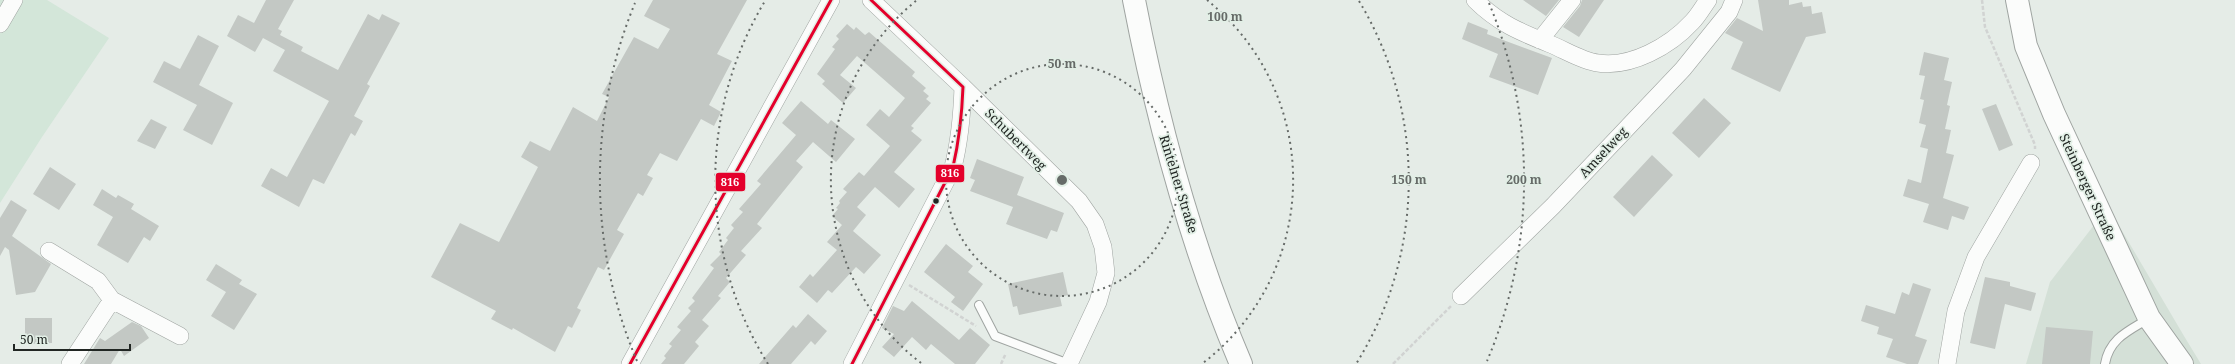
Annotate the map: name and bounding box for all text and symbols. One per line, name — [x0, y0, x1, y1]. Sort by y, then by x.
text: 100 m — [1207, 8, 1243, 25]
text: 50 m — [1048, 55, 1076, 72]
street label: Schubertweg — [981, 104, 1051, 174]
street label: Amselweg — [1575, 123, 1631, 181]
street label: Steinberger Straße — [2055, 131, 2121, 243]
street label: Rintelner Straße — [1156, 133, 1202, 235]
line badge: 816 — [935, 164, 965, 183]
text: 816 — [941, 165, 959, 180]
text: 150 m — [1391, 171, 1427, 188]
text: 200 m — [1506, 171, 1542, 188]
line badge: 816 — [715, 172, 746, 192]
centre of rings — [1055, 173, 1069, 187]
text: 816 — [721, 174, 739, 189]
unlabelled marker — [931, 196, 941, 206]
scale bar — [14, 326, 130, 352]
text: 50 m — [20, 331, 48, 348]

